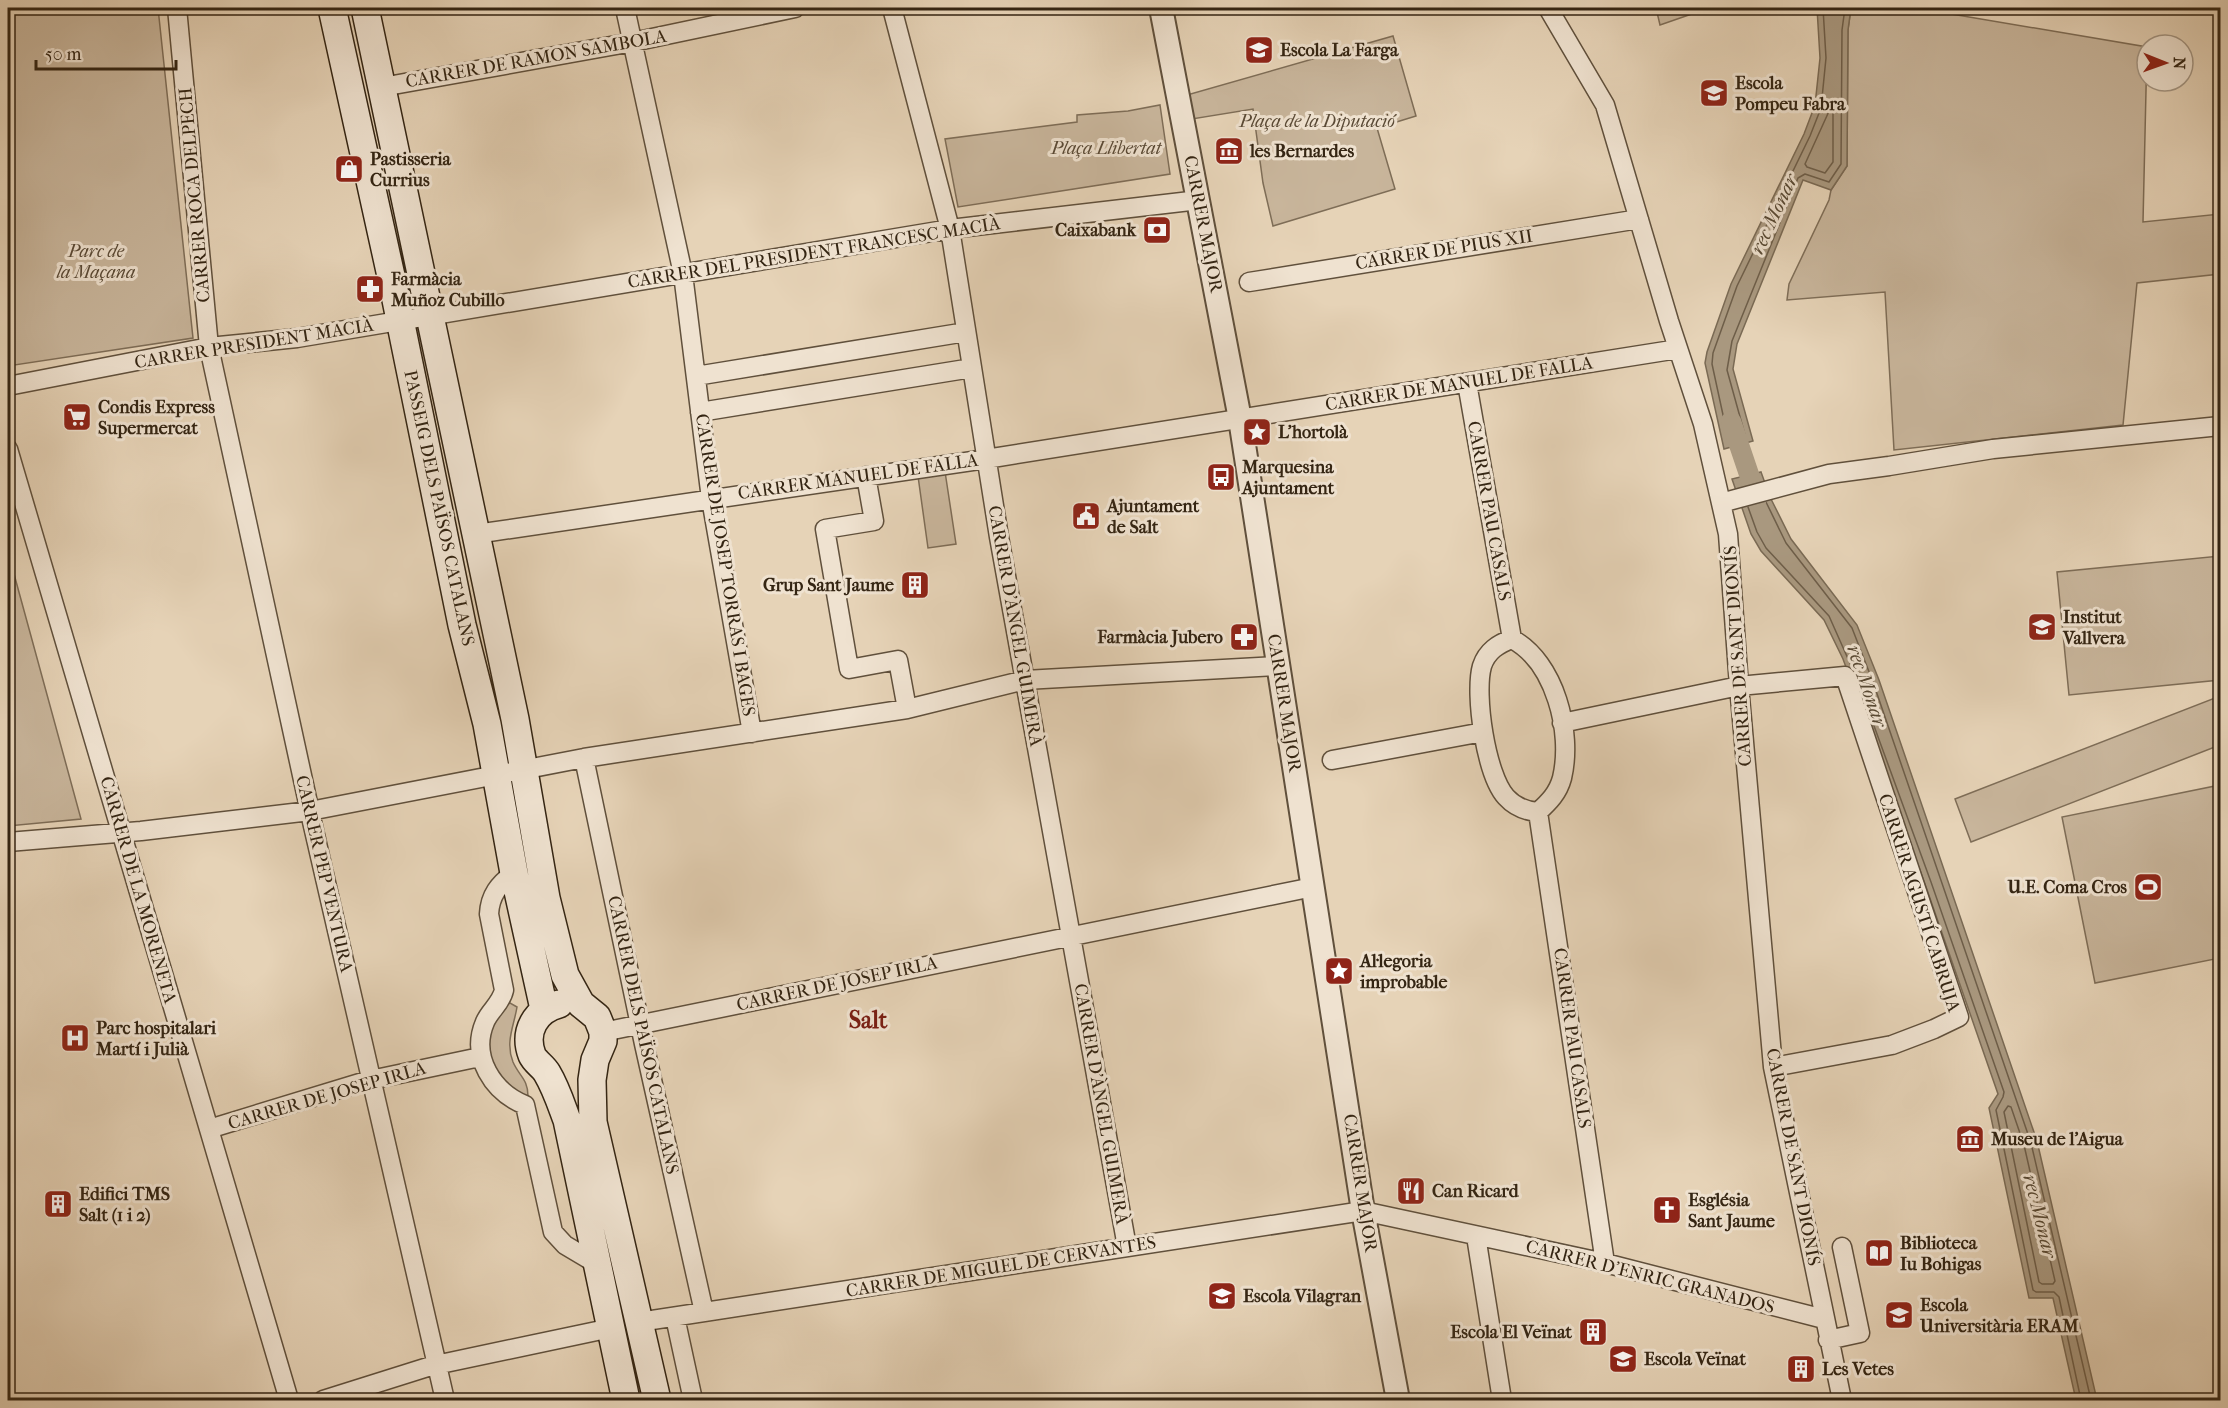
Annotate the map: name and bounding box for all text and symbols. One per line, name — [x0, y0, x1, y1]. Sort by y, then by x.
street label: CARRER DE RAMON SAMBOLA — [404, 26, 668, 92]
scale bar — [36, 33, 176, 71]
north arrow — [2135, 33, 2195, 93]
school or university icon: Escola La Farga — [1243, 34, 1275, 66]
place label: Escola La Farga — [1280, 40, 1399, 61]
text: 50 m — [45, 44, 82, 65]
text: N — [2170, 57, 2189, 70]
place label: Escola Pompeu Fabra — [1735, 73, 1846, 115]
school or university icon: Escola Pompeu Fabra — [1698, 77, 1730, 109]
street label: CARRER ROCA DELPECH — [175, 87, 215, 303]
park label: Plaça de la Diputació — [1238, 111, 1397, 132]
museum icon: les Bernardes — [1213, 135, 1245, 167]
park label: Plaça Llibertat — [1050, 138, 1163, 159]
place label: les Bernardes — [1249, 141, 1354, 162]
place label: Pastisseria Currius — [370, 149, 452, 191]
shop icon: Pastisseria Currius — [333, 153, 365, 185]
street label: CARRER MAJOR — [1179, 154, 1227, 295]
water label: rec Monar — [1746, 169, 1803, 258]
street label: CARRER DEL PRESIDENT FRANCESC MACIÀ — [626, 212, 1002, 293]
bank icon: Caixabank — [1141, 214, 1173, 246]
place label: Caixabank — [1055, 220, 1137, 241]
street label: CARRER DE PIUS XII — [1354, 226, 1534, 274]
park label: Parc de la Maçana — [56, 241, 135, 283]
place label: Farmàcia Muñoz Cubillo — [390, 269, 505, 311]
pharmacy icon: Farmàcia Muñoz Cubillo — [354, 273, 386, 305]
street label: CARRER PRESIDENT MACIÀ — [133, 314, 375, 373]
street label: CARRER DE MANUEL DE FALLA — [1324, 352, 1595, 416]
street label: PASSEIG DELS PAÏSOS CATALANS — [399, 368, 479, 648]
place label: Condis Express Supermercat — [98, 397, 215, 439]
supermarket icon: Condis Express Supermercat — [61, 401, 93, 433]
street label: CARRER DE JOSEP TORRAS I BAGES — [691, 412, 759, 718]
place icon: L'hortolà — [1241, 416, 1273, 448]
street label: CARRER PAU CASALS — [1463, 420, 1515, 602]
place label: L'hortolà — [1278, 422, 1348, 443]
street label: CARRER MANUEL DE FALLA — [737, 450, 980, 504]
place label: Marquesina Ajuntament — [1241, 457, 1335, 499]
bus stop icon: Marquesina Ajuntament — [1205, 461, 1237, 493]
place label: Ajuntament de Salt — [1106, 496, 1200, 538]
public building icon: Ajuntament de Salt — [1070, 500, 1102, 532]
street label: CARRER D'ÀNGEL GUIMERÀ — [983, 504, 1048, 748]
street label: CARRER DE SANT DIONÍS — [1719, 545, 1756, 767]
building icon: Grup Sant Jaume — [899, 569, 931, 601]
place label: Grup Sant Jaume — [763, 575, 894, 596]
place label: Institut Vallvera — [2062, 607, 2126, 649]
school or university icon: Institut Vallvera — [2026, 611, 2058, 643]
pharmacy icon: Farmàcia Jubero — [1228, 621, 1260, 653]
place label: Farmàcia Jubero — [1096, 627, 1223, 648]
street label: CARRER MAJOR — [1263, 633, 1305, 774]
water label: rec Monar — [1842, 642, 1892, 732]
street label: CARRER PEP VENTURA — [291, 773, 357, 975]
street label: CARRER DE LA MORENETA — [95, 774, 181, 1006]
street label: CARRER AGUSTÍ CABRUJA — [1874, 791, 1965, 1015]
sports icon: U.E. Coma Cros — [2132, 871, 2164, 903]
place label: U.E. Coma Cros — [2007, 877, 2127, 898]
street label: CARRER DELS PAÏSOS CATALANS — [603, 894, 684, 1176]
street label: CARRER PAU CASALS — [1549, 946, 1595, 1130]
place label: Al·legoria improbable — [1359, 951, 1447, 993]
street label: CARRER DE JOSEP IRLA — [735, 952, 940, 1016]
place icon: Al·legoria improbable — [1323, 955, 1355, 987]
street label: CARRER D'ÀNGEL GUIMERÀ — [1069, 982, 1134, 1226]
district label: Salt — [849, 1006, 888, 1034]
place label: Parc hospitalari Martí i Julià — [95, 1018, 217, 1060]
hospital icon: Parc hospitalari Martí i Julià — [59, 1022, 91, 1054]
street label: CARRER DE SANT DIONÍS — [1762, 1046, 1825, 1268]
street label: CARRER DE JOSEP IRLA — [226, 1058, 429, 1134]
street label: CARRER MAJOR — [1339, 1113, 1381, 1254]
museum icon: Museu de l'Aigua — [1954, 1123, 1986, 1155]
place label: Museu de l'Aigua — [1990, 1129, 2124, 1150]
water label: rec Monar — [2019, 1172, 2062, 1262]
restaurant icon: Can Ricard — [1395, 1175, 1427, 1207]
place label: Can Ricard — [1432, 1181, 1520, 1202]
place label: Edifici TMS Salt (1 i 2) — [79, 1184, 170, 1226]
building icon: Edifici TMS Salt (1 i 2) — [42, 1188, 74, 1220]
place label: Església Sant Jaume — [1688, 1190, 1775, 1232]
church icon: Església Sant Jaume — [1651, 1194, 1683, 1226]
street label: CARRER DE MIGUEL DE CERVANTES — [844, 1232, 1158, 1302]
place label: Biblioteca Iu Bohigas — [1900, 1233, 1982, 1275]
street label: CARRER D'ENRIC GRANADOS — [1523, 1236, 1777, 1318]
library icon: Biblioteca Iu Bohigas — [1863, 1237, 1895, 1269]
school or university icon: Escola Vilagran — [1206, 1280, 1238, 1312]
place label: Escola Vilagran — [1243, 1286, 1362, 1307]
place label: Escola Universitària ERAM — [1919, 1295, 2079, 1337]
school or university icon: Escola Universitària ERAM — [1883, 1299, 1915, 1331]
building icon: Escola El Veïnat — [1577, 1316, 1609, 1348]
place label: Escola El Veïnat — [1450, 1322, 1573, 1343]
school or university icon: Escola Veïnat — [1607, 1343, 1639, 1375]
place label: Escola Veïnat — [1644, 1349, 1746, 1370]
building icon: Les Vetes — [1785, 1353, 1817, 1385]
place label: Les Vetes — [1822, 1359, 1894, 1380]

